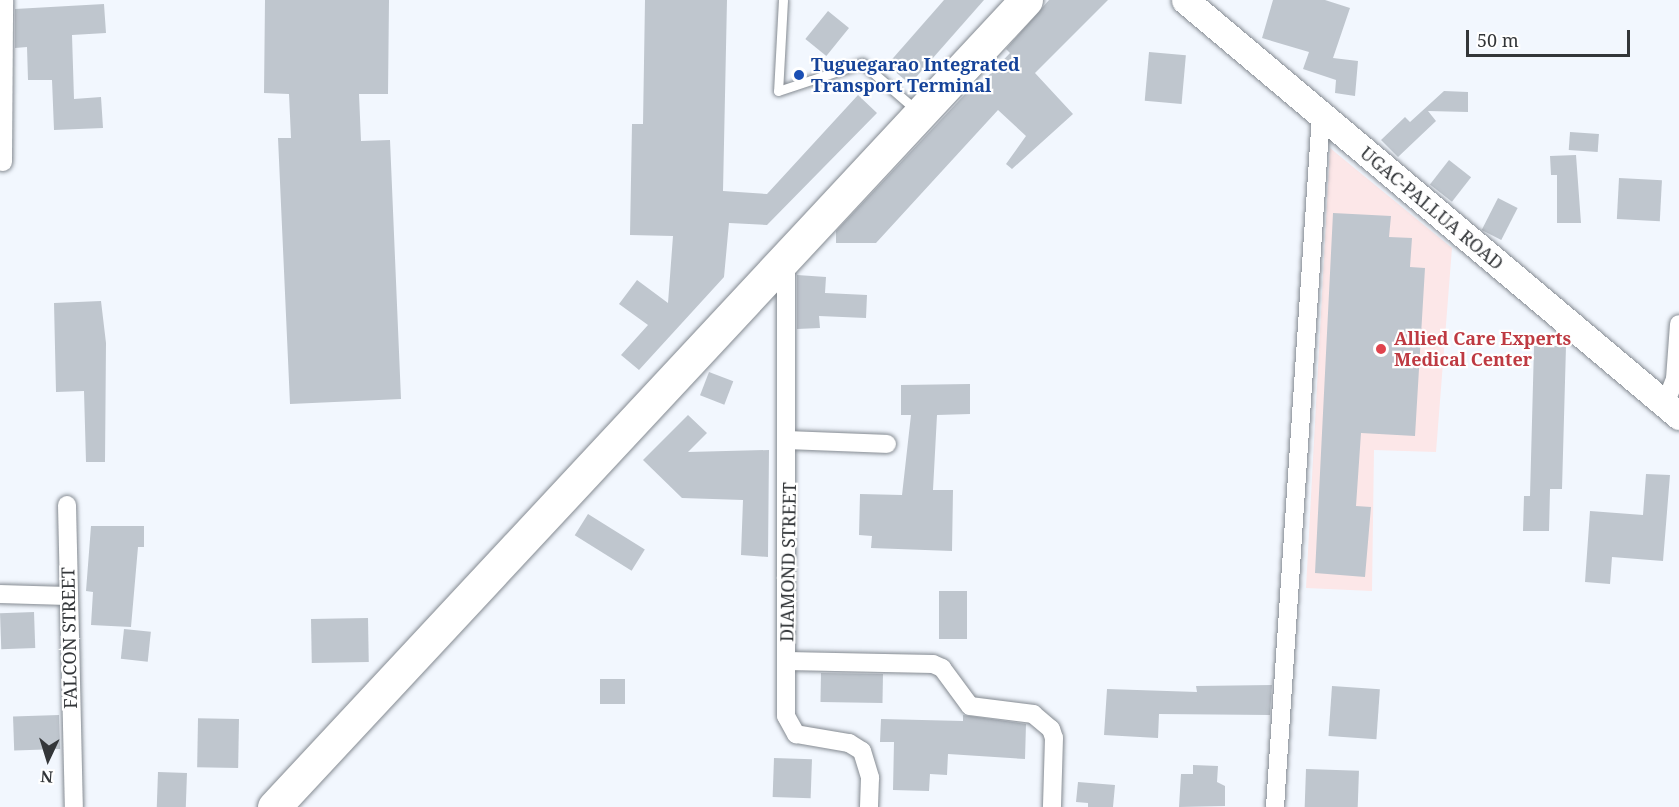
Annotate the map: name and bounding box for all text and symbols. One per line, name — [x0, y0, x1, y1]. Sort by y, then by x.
scale bar — [1469, 18, 1632, 56]
text: 50 m — [1477, 28, 1519, 52]
place label: Tuguegarao Integrated Transport Terminal — [811, 54, 1020, 97]
marker: Tuguegarao Integrated Transport Terminal — [792, 68, 806, 82]
street label: UGAC-PALLUA ROAD — [1356, 142, 1508, 274]
place label: Allied Care Experts Medical Center — [1394, 328, 1571, 370]
marker: Allied Care Experts Medical Center — [1372, 340, 1390, 358]
street label: DIAMOND STREET — [776, 482, 800, 642]
street label: FALCON STREET — [57, 567, 81, 709]
north arrow — [18, 729, 78, 789]
text: N — [40, 766, 54, 788]

